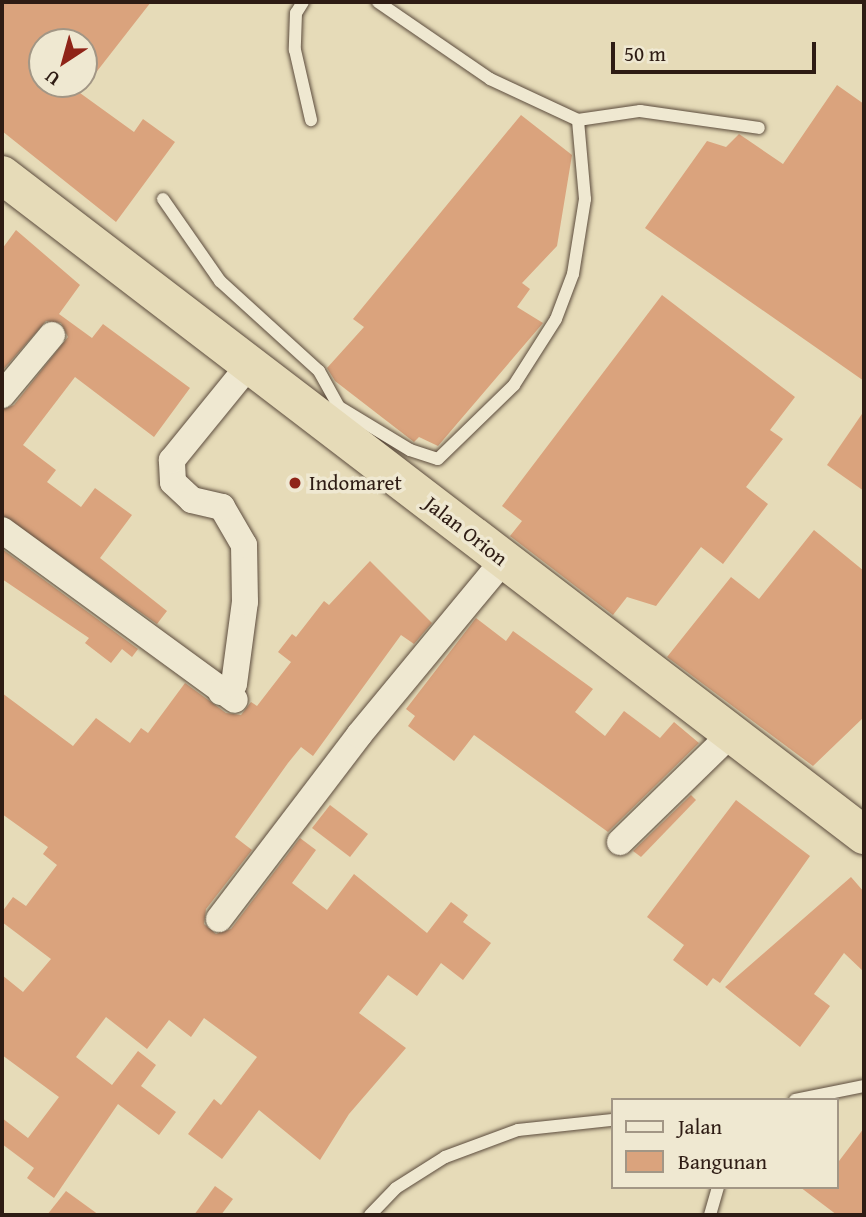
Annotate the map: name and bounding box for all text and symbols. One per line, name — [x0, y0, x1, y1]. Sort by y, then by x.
north arrow — [28, 28, 98, 98]
scale bar — [614, 28, 819, 72]
text: 50 m — [624, 38, 666, 69]
text: U — [38, 63, 65, 93]
place label: Indomaret — [309, 470, 402, 496]
marker: Indomaret — [287, 475, 303, 491]
street label: Jalan Orion — [419, 491, 513, 571]
legend — [610, 1098, 838, 1189]
text: Jalan — [678, 1111, 722, 1142]
text: Bangunan — [678, 1146, 767, 1177]

